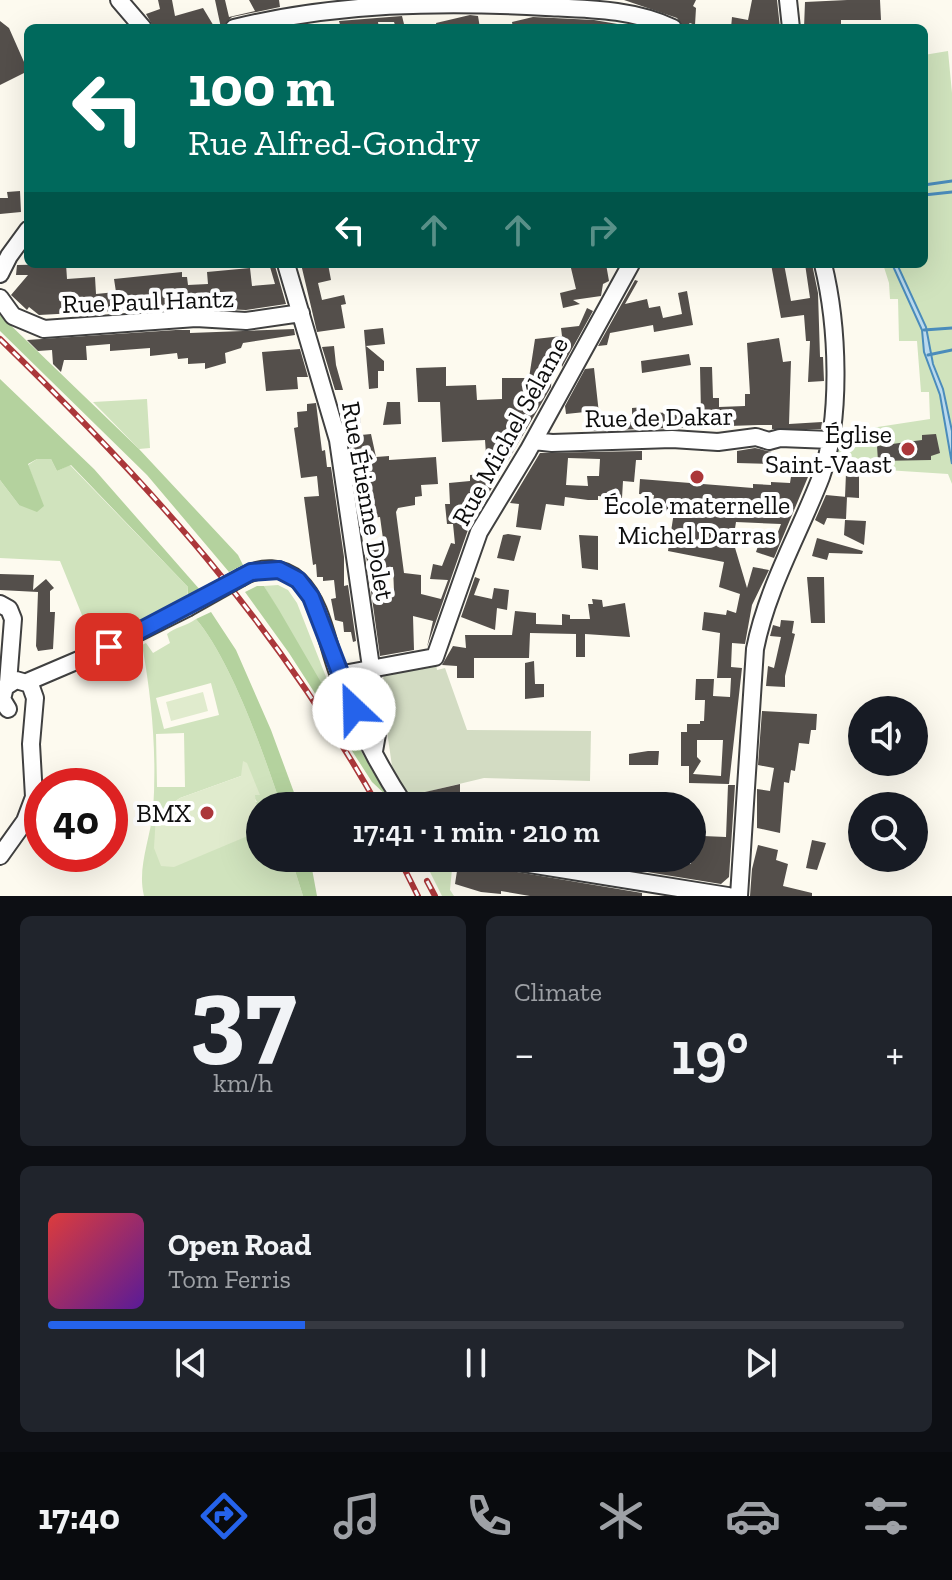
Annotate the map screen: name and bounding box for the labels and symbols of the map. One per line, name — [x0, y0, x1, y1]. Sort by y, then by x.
street label: Rue Paul Hantz — [61, 282, 235, 320]
street label: Rue Michel Sélame — [445, 331, 575, 531]
street label: Rue Étienne Dolet — [335, 399, 401, 603]
street label: Rue de Dakar — [584, 400, 734, 434]
place label: Église Saint-Vaast — [765, 418, 892, 480]
marker: Église Saint-Vaast — [899, 440, 917, 458]
marker: École maternelle Michel Darras — [688, 468, 706, 486]
place label: École maternelle Michel Darras — [604, 489, 790, 551]
pin — [75, 613, 143, 681]
position arrow — [312, 667, 396, 751]
speed limit sign: 40 — [24, 768, 128, 872]
place label: BMX — [136, 797, 192, 829]
marker: BMX — [198, 804, 216, 822]

